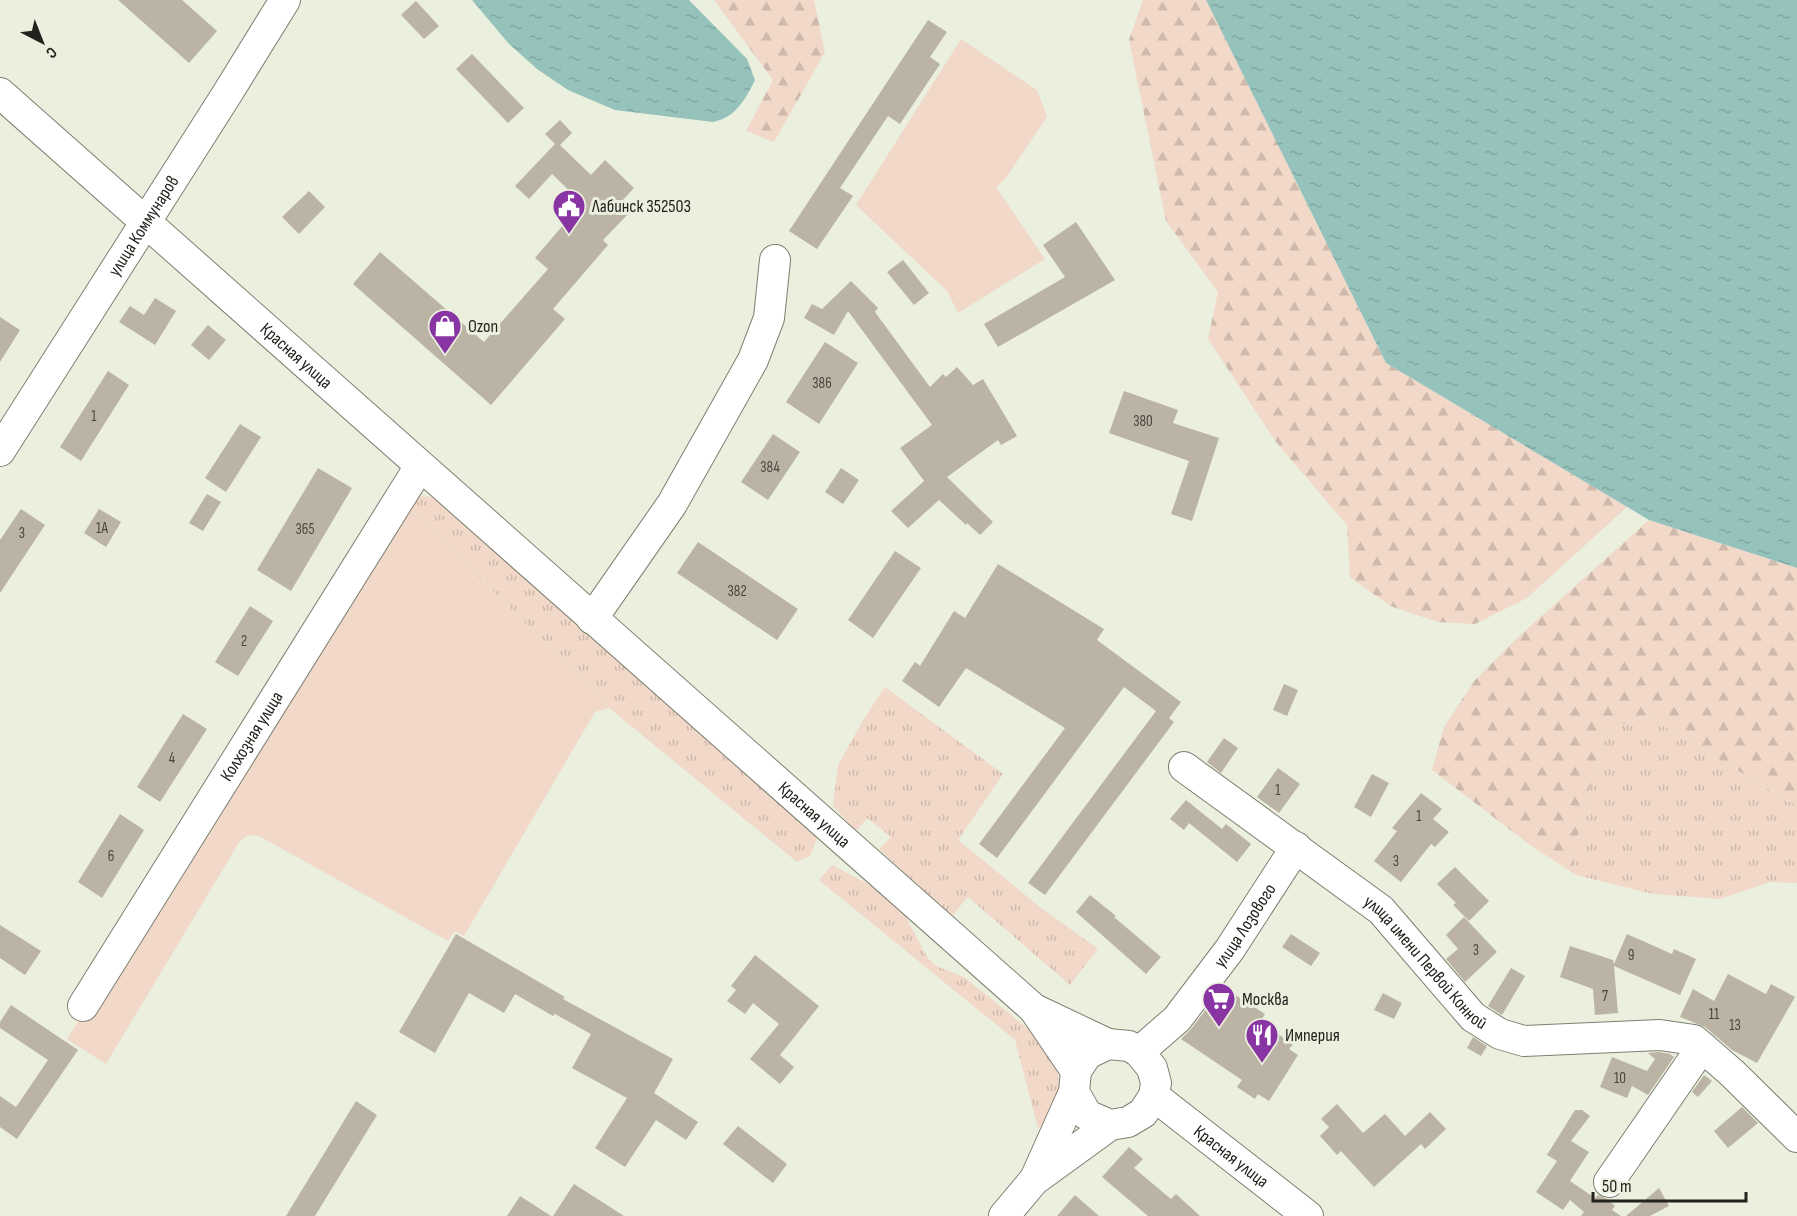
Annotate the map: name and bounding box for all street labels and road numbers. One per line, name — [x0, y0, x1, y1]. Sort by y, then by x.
street label: улица Коммунаров — [104, 172, 183, 280]
street label: Красная улица — [256, 318, 337, 393]
street label: Колхозная улица — [215, 687, 287, 785]
street label: Красная улица — [774, 777, 855, 852]
street label: улица Лозового — [1209, 879, 1280, 972]
street label: улица имени Первой Конной — [1360, 891, 1491, 1034]
street label: Красная улица — [1190, 1121, 1273, 1192]

